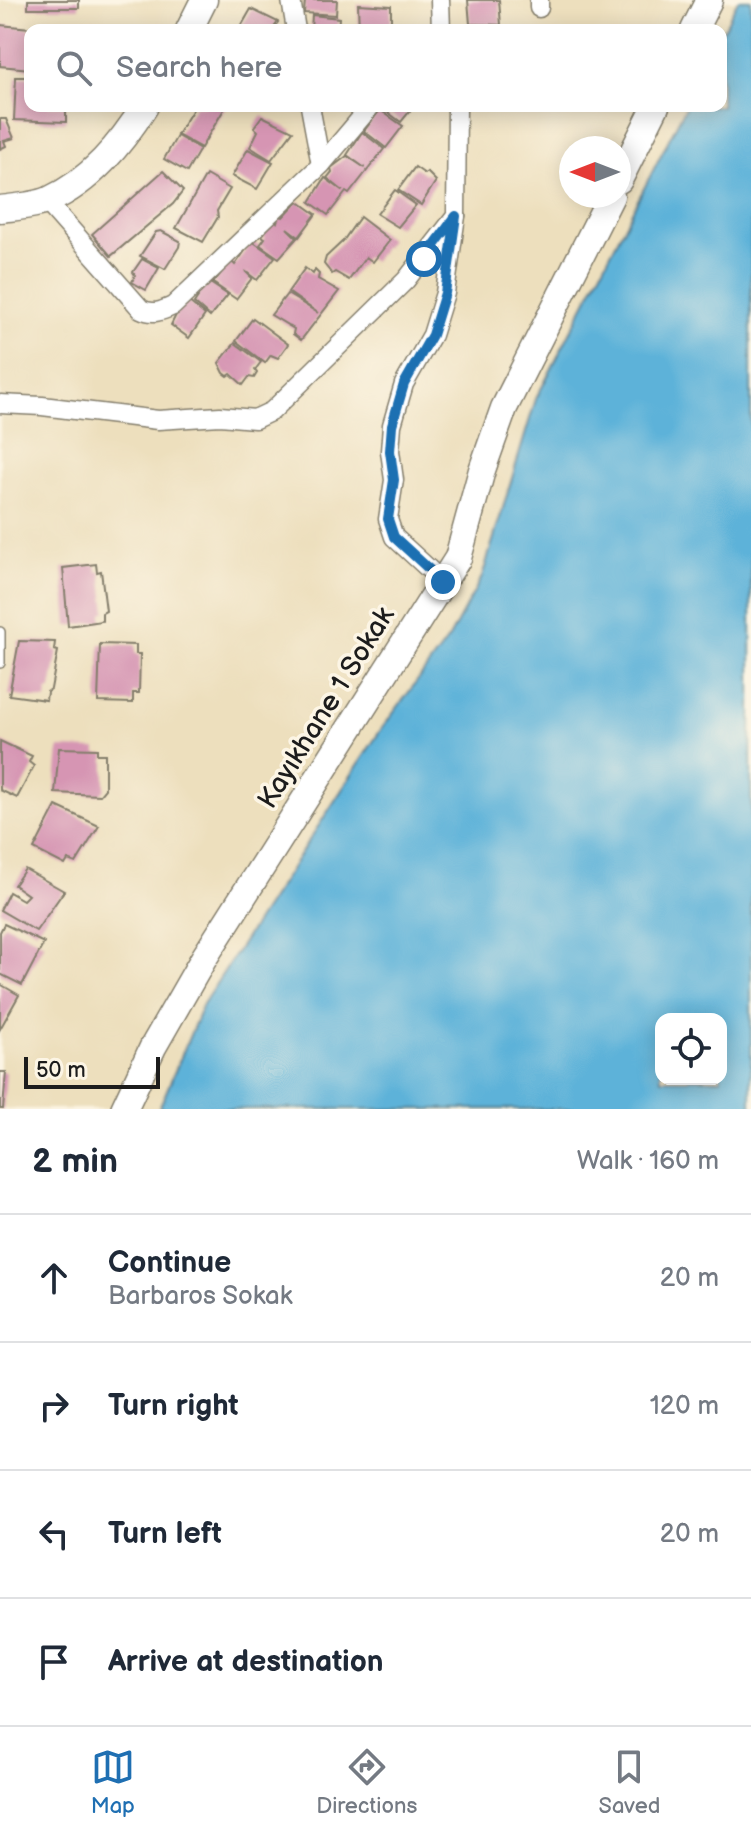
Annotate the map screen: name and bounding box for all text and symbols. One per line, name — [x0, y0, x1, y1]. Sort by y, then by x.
search box — [24, 24, 727, 112]
icon: search — [52, 46, 96, 90]
text: Search here — [116, 50, 282, 86]
north arrow — [559, 136, 631, 208]
route start — [406, 241, 442, 277]
route end — [425, 564, 461, 600]
street label: Kayıkhane 1 Sokak — [251, 601, 402, 815]
map controls — [655, 1013, 727, 1085]
button: locate — [655, 1013, 727, 1085]
scale bar — [24, 1053, 160, 1089]
text: 50 m — [36, 1057, 86, 1084]
text: 2 min — [32, 1141, 118, 1182]
text: Walk · 160 m — [577, 1146, 719, 1177]
text: Continue — [108, 1245, 231, 1281]
icon: ahead — [32, 1256, 76, 1300]
text: 20 m — [660, 1263, 719, 1294]
text: Barbaros Sokak — [108, 1281, 293, 1312]
icon: right — [32, 1384, 76, 1428]
text: Turn right — [108, 1388, 239, 1424]
text: 120 m — [650, 1391, 719, 1422]
icon: left — [32, 1512, 76, 1556]
text: Turn left — [108, 1516, 222, 1552]
text: 20 m — [660, 1519, 719, 1550]
icon: arrive — [32, 1640, 76, 1684]
text: Arrive at destination — [108, 1644, 384, 1680]
tab: Map — [91, 1745, 135, 1820]
tab: Directions — [316, 1745, 417, 1820]
tab: Saved — [599, 1745, 660, 1820]

